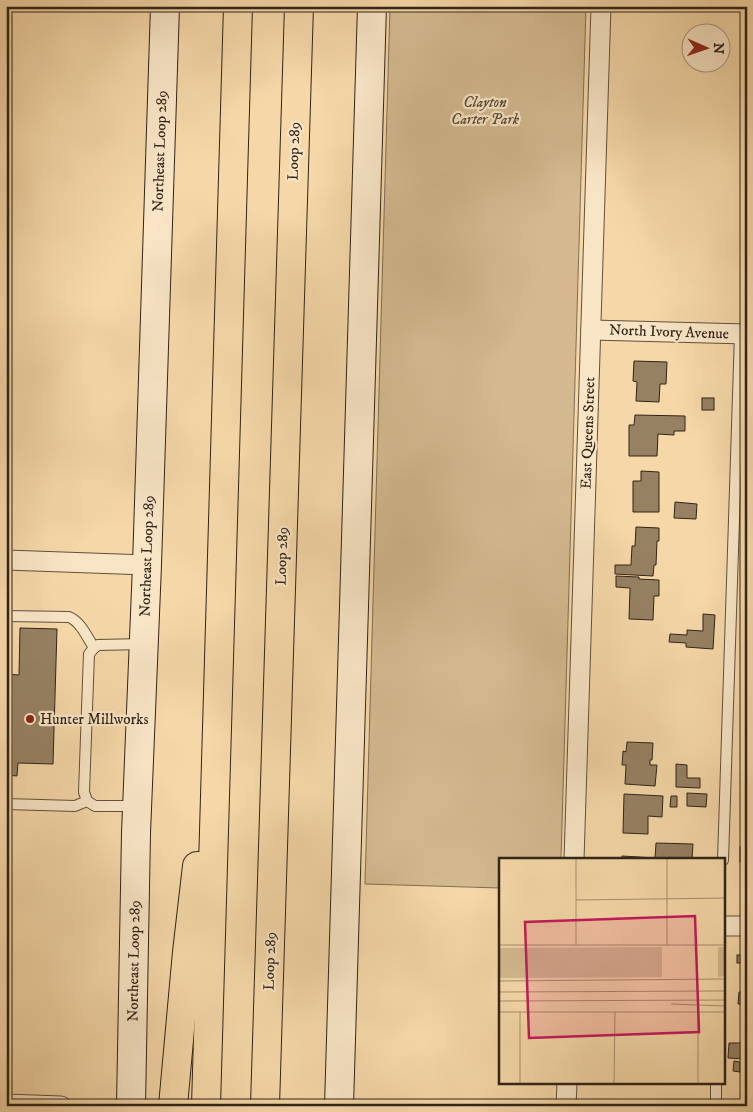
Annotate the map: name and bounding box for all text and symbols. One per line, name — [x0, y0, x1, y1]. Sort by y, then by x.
north arrow — [680, 22, 730, 72]
text: N — [709, 42, 727, 55]
street label: Northeast Loop 289 — [148, 90, 172, 212]
park label: Clayton Carter Park — [451, 93, 520, 129]
street label: Loop 289 — [283, 121, 305, 181]
street label: North Ivory Avenue — [609, 320, 729, 344]
street label: East Queens Street — [577, 376, 599, 489]
street label: Northeast Loop 289 — [135, 495, 159, 617]
street label: Loop 289 — [271, 526, 293, 586]
place label: Hunter Millworks — [40, 710, 148, 729]
marker: Hunter Millworks — [24, 713, 36, 725]
inset map — [499, 858, 726, 1084]
street label: Northeast Loop 289 — [123, 900, 145, 1022]
street label: Loop 289 — [259, 931, 281, 991]

